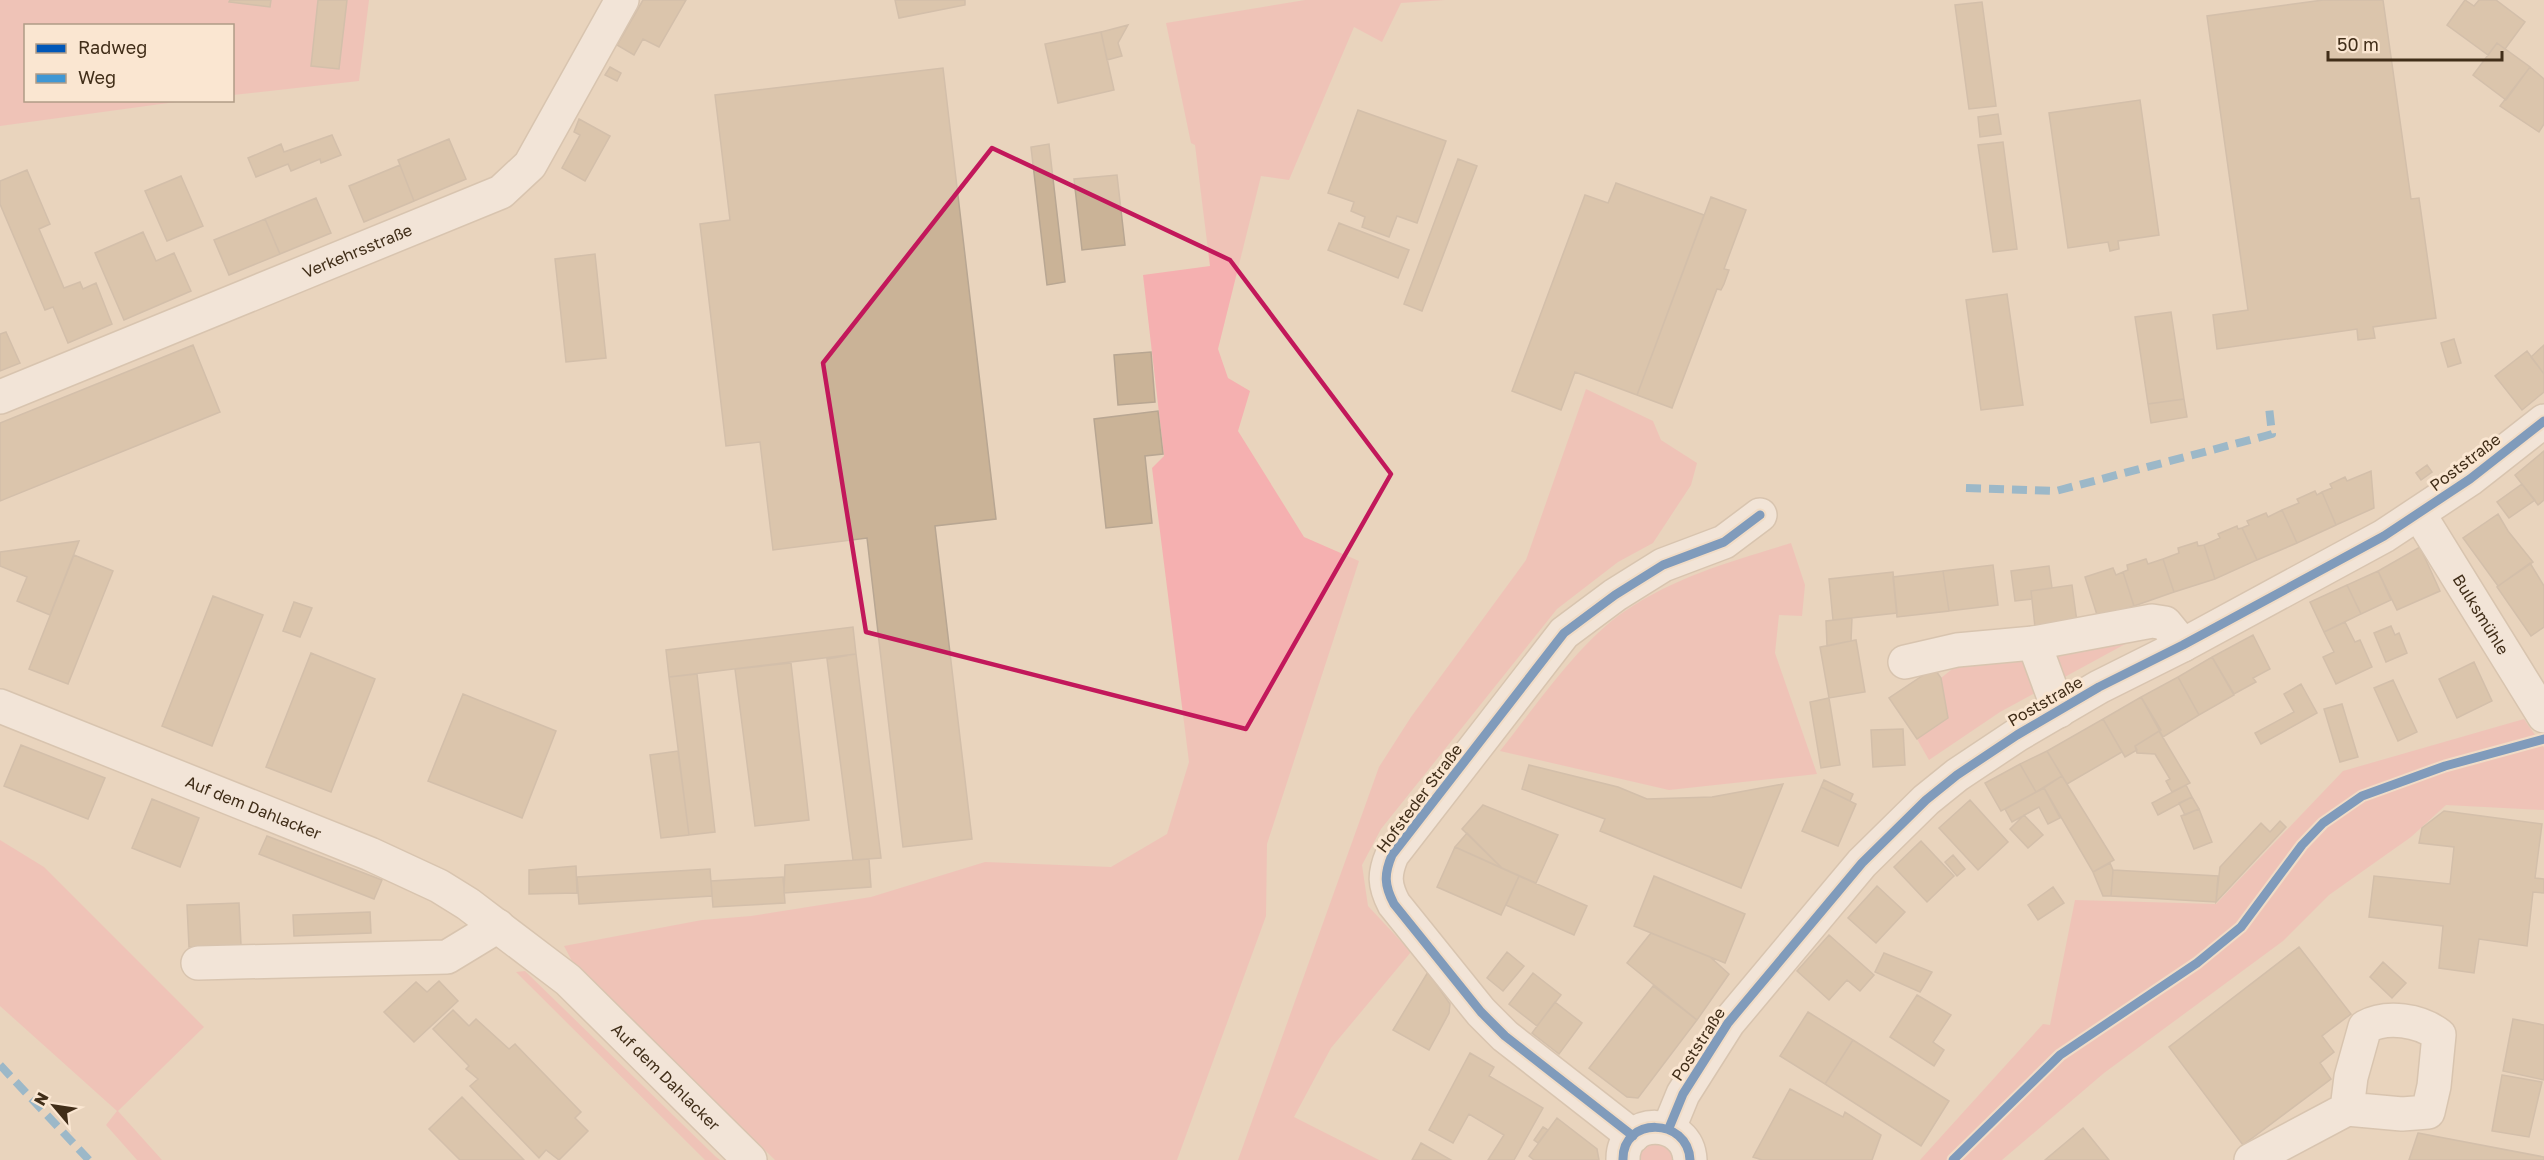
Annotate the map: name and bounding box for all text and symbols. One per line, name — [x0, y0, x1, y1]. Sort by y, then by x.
legend — [24, 24, 234, 102]
scale bar — [2328, 24, 2502, 62]
text: 50 m — [2337, 33, 2379, 55]
text: Radweg — [78, 36, 147, 58]
text: Weg — [78, 66, 116, 88]
street label: Verkehrsstraße — [300, 220, 415, 282]
street label: Poststraße — [2426, 429, 2504, 495]
street label: Bulksmühle — [2449, 570, 2514, 658]
street label: Poststraße — [2004, 671, 2086, 731]
street label: Hofsteder Straße — [1372, 740, 1466, 856]
street label: Auf dem Dahlacker — [183, 771, 324, 844]
street label: Poststraße — [1667, 1004, 1729, 1084]
street label: Auf dem Dahlacker — [607, 1019, 724, 1135]
north arrow — [24, 1076, 84, 1136]
text: N — [29, 1089, 53, 1109]

